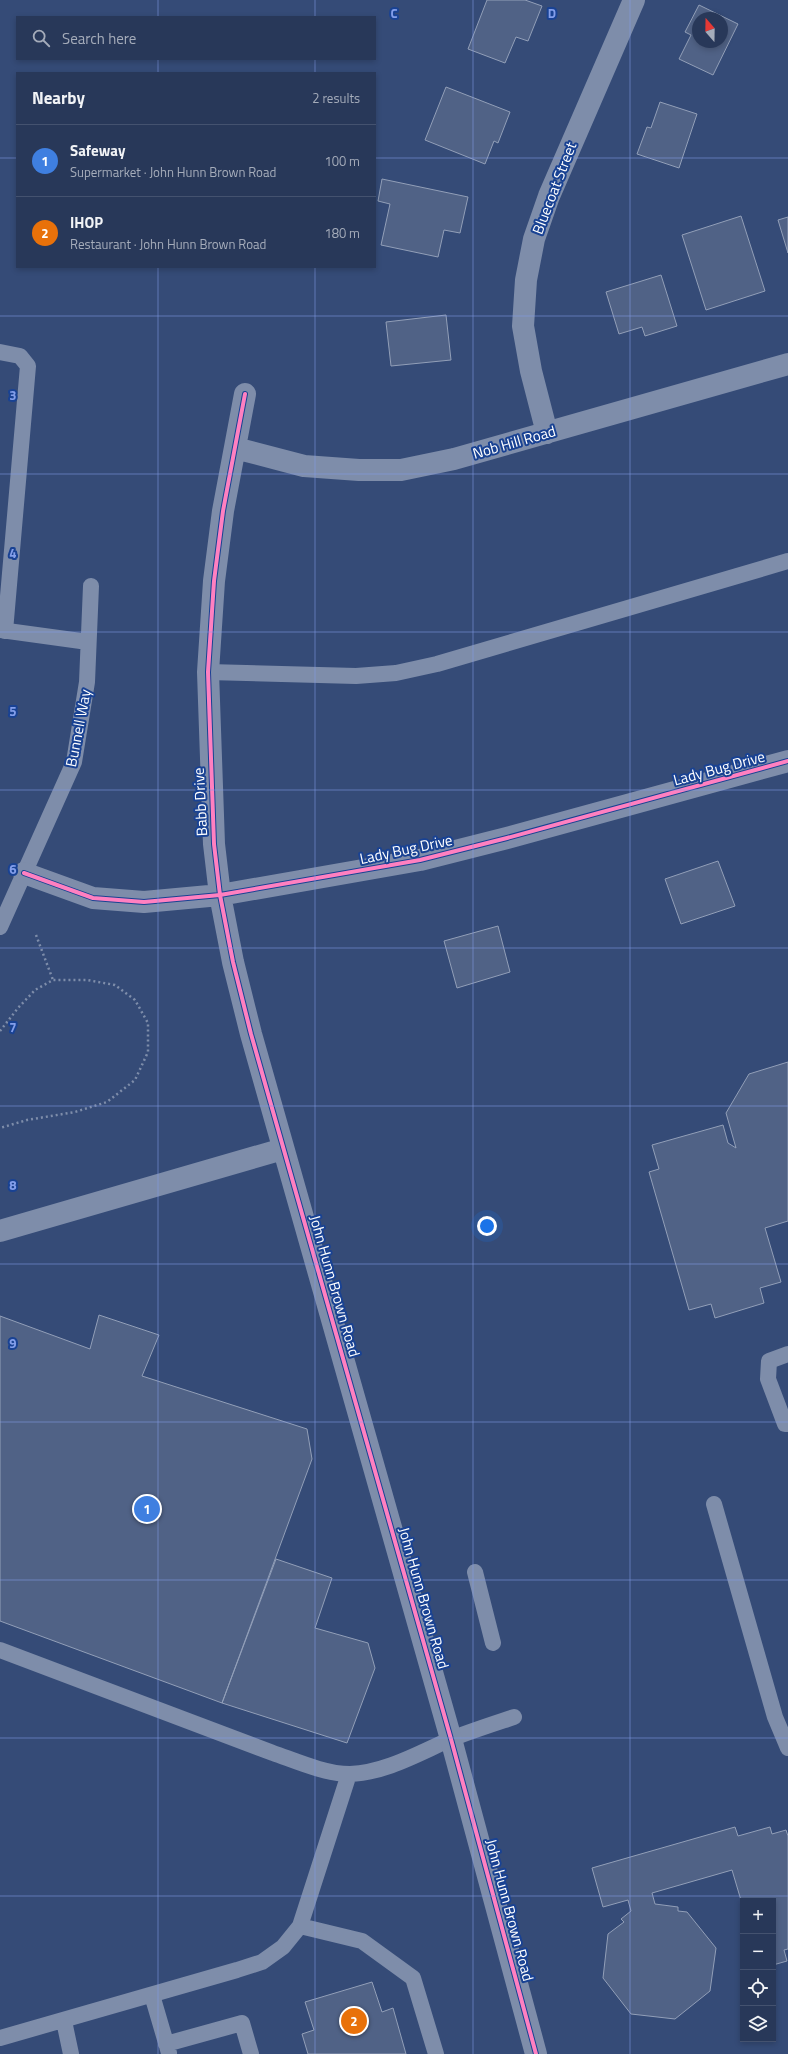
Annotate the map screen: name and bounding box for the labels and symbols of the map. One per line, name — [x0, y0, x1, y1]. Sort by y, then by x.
text: C — [390, 3, 398, 23]
text: D — [548, 3, 556, 23]
north arrow — [692, 12, 728, 48]
street label: Bluecoat Street — [526, 138, 582, 238]
text: 3 — [9, 385, 17, 405]
street label: Nob Hill Road — [470, 419, 558, 465]
text: 4 — [9, 543, 17, 563]
street label: Bunnell Way — [59, 687, 97, 769]
text: 5 — [9, 701, 17, 721]
street label: Lady Bug Drive — [671, 745, 767, 791]
street label: Babb Drive — [187, 767, 213, 837]
street label: Lady Bug Drive — [358, 828, 454, 870]
text: 6 — [9, 859, 17, 879]
text: 7 — [9, 1017, 17, 1037]
text: 8 — [9, 1175, 17, 1195]
street label: John Hunn Brown Road — [304, 1212, 366, 1360]
your location — [477, 1216, 497, 1236]
text: 9 — [9, 1333, 17, 1353]
pin: 1 — [134, 1494, 160, 1524]
street label: John Hunn Brown Road — [393, 1524, 455, 1672]
street label: John Hunn Brown Road — [480, 1836, 540, 1984]
pin: 2 — [341, 2006, 367, 2036]

